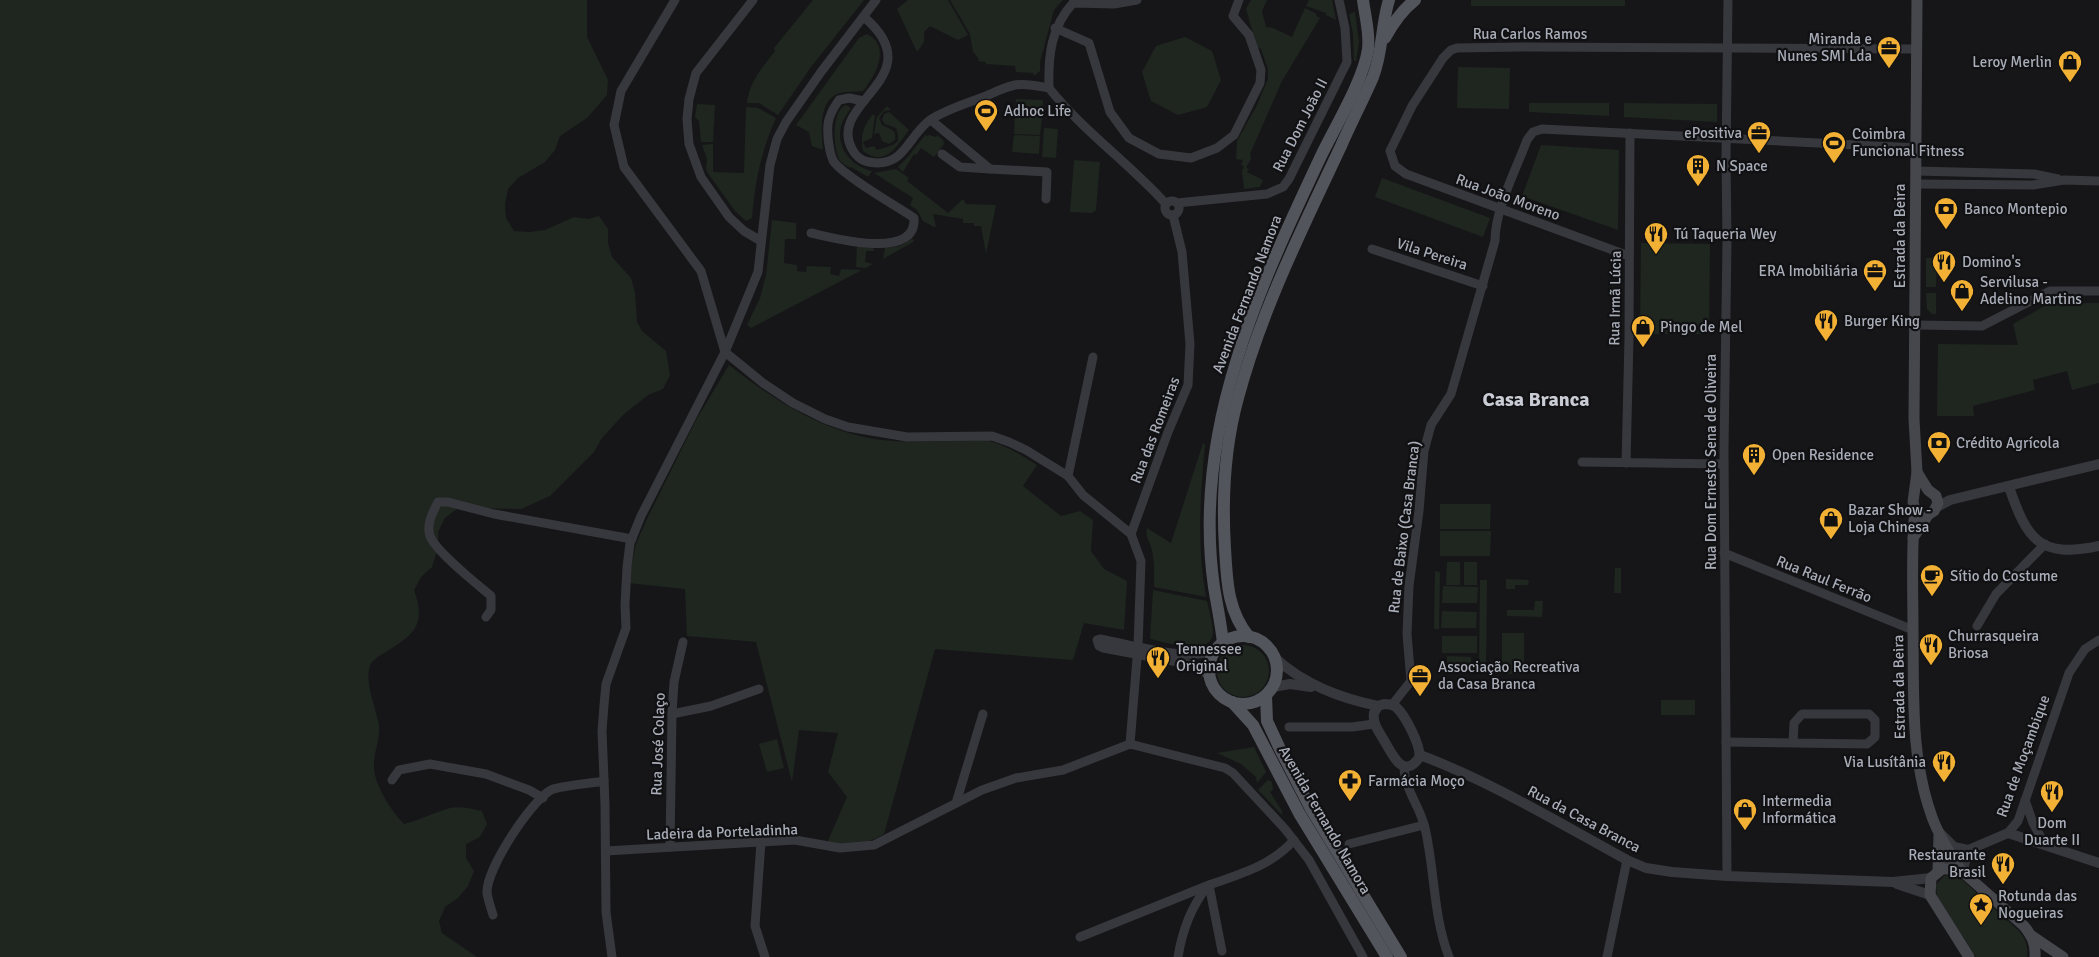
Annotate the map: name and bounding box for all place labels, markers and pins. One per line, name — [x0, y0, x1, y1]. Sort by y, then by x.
place label: Miranda e Nunes SMI Lda — [1777, 30, 1872, 65]
office icon: Miranda e Nunes SMI Lda — [1876, 35, 1902, 69]
shop icon: Leroy Merlin — [2057, 49, 2083, 83]
place label: Leroy Merlin — [1972, 53, 2052, 71]
sports icon: Adhoc Life — [973, 98, 999, 132]
place label: Adhoc Life — [1004, 102, 1071, 120]
office icon: ePositiva — [1746, 120, 1772, 154]
place label: ePositiva — [1684, 124, 1742, 142]
place label: Coimbra Funcional Fitness — [1852, 125, 1965, 160]
sports icon: Coimbra Funcional Fitness — [1821, 130, 1847, 164]
building icon: N Space — [1685, 153, 1711, 187]
place label: N Space — [1716, 157, 1768, 175]
bank icon: Banco Montepio — [1933, 196, 1959, 230]
place label: Banco Montepio — [1964, 200, 2068, 218]
restaurant icon: Tú Taqueria Wey — [1643, 221, 1669, 255]
place label: Tú Taqueria Wey — [1674, 225, 1777, 243]
restaurant icon: Domino's — [1931, 249, 1957, 283]
place label: Domino's — [1962, 253, 2022, 271]
office icon: ERA Imobiliária — [1862, 258, 1888, 292]
place label: ERA Imobiliária — [1758, 262, 1858, 280]
place label: Servilusa - Adelino Martins — [1980, 273, 2082, 308]
shop icon: Servilusa - Adelino Martins — [1949, 278, 1975, 312]
restaurant icon: Burger King — [1813, 308, 1839, 342]
place label: Burger King — [1844, 312, 1920, 330]
shop icon: Pingo de Mel — [1630, 314, 1656, 348]
place label: Pingo de Mel — [1660, 318, 1743, 336]
bank icon: Crédito Agrícola — [1926, 430, 1952, 464]
place label: Crédito Agrícola — [1956, 434, 2060, 452]
building icon: Open Residence — [1741, 442, 1767, 476]
place label: Open Residence — [1772, 446, 1874, 464]
place label: Bazar Show - Loja Chinesa — [1848, 501, 1931, 536]
shop icon: Bazar Show - Loja Chinesa — [1818, 506, 1844, 540]
cafe icon: Sítio do Costume — [1919, 563, 1945, 597]
place label: Sítio do Costume — [1950, 567, 2058, 585]
place label: Churrasqueira Briosa — [1948, 627, 2039, 662]
restaurant icon: Churrasqueira Briosa — [1918, 632, 1944, 666]
place label: Tennessee Original — [1176, 640, 1242, 675]
restaurant icon: Tennessee Original — [1145, 645, 1171, 679]
place label: Associação Recreativa da Casa Branca — [1438, 658, 1580, 693]
office icon: Associação Recreativa da Casa Branca — [1407, 663, 1433, 697]
restaurant icon: Via Lusítânia — [1931, 749, 1957, 783]
place label: Via Lusítânia — [1843, 753, 1926, 771]
pharmacy icon: Farmácia Moço — [1337, 768, 1363, 802]
place label: Farmácia Moço — [1368, 772, 1465, 790]
restaurant icon: Dom Duarte II — [2039, 779, 2065, 813]
place label: Intermedia Informática — [1762, 792, 1836, 827]
shop icon: Intermedia Informática — [1732, 797, 1758, 831]
place label: Dom Duarte II — [2024, 814, 2080, 849]
place label: Restaurante Brasil — [1908, 846, 1986, 881]
restaurant icon: Restaurante Brasil — [1990, 851, 2016, 885]
place label: Rotunda das Nogueiras — [1998, 887, 2078, 922]
place icon: Rotunda das Nogueiras — [1968, 892, 1994, 926]

